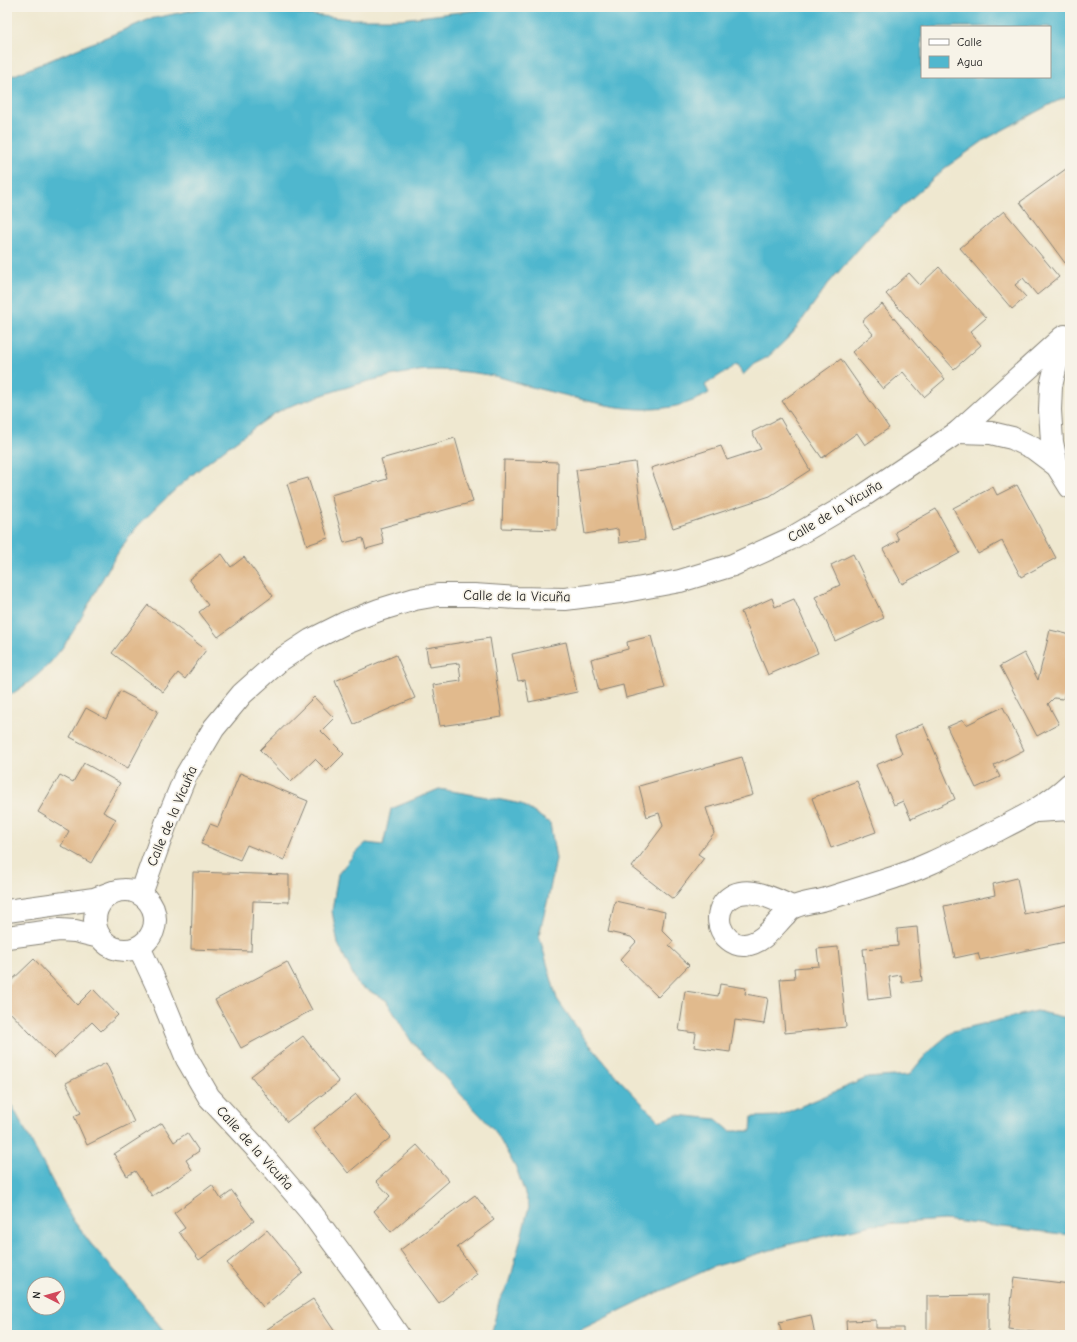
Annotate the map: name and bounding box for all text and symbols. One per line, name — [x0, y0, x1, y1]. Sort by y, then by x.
legend — [921, 26, 1051, 78]
text: Calle — [957, 35, 982, 49]
text: Agua — [957, 55, 983, 69]
street label: Calle de la Vicuña — [785, 476, 885, 546]
street label: Calle de la Vicuña — [463, 587, 571, 605]
street label: Calle de la Vicuña — [143, 763, 201, 869]
street label: Calle de la Vicuña — [213, 1102, 297, 1194]
north arrow — [26, 1276, 66, 1316]
text: N — [30, 1291, 43, 1299]

